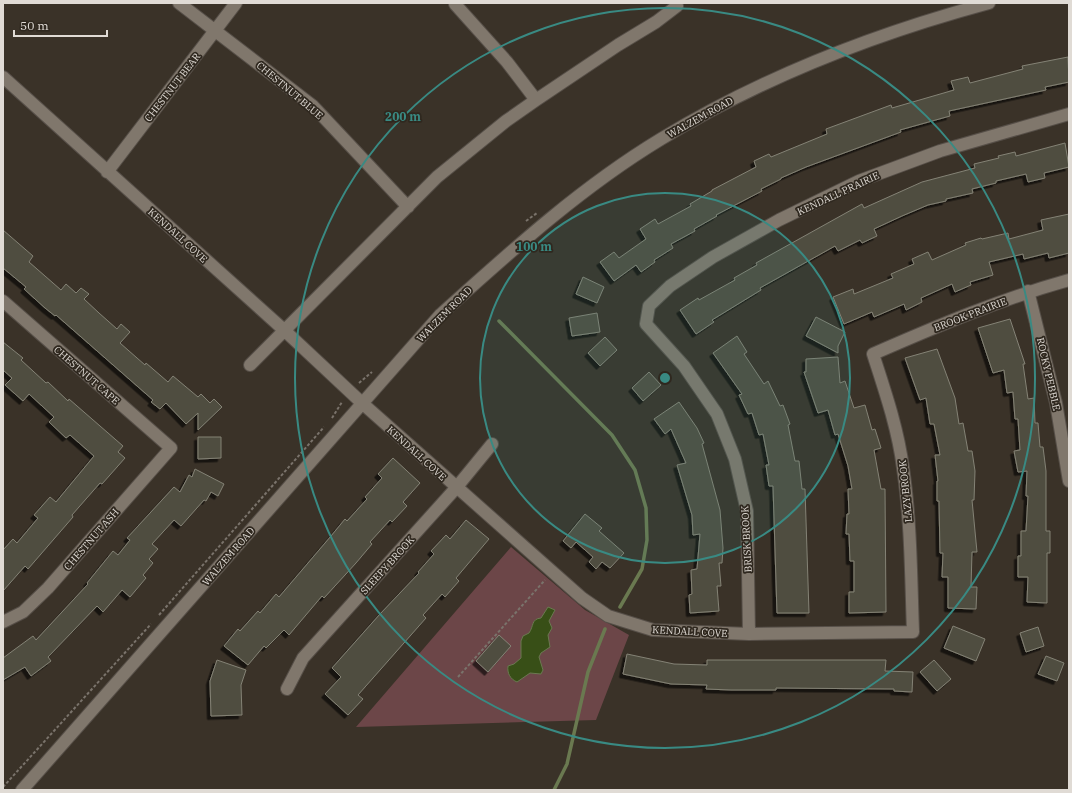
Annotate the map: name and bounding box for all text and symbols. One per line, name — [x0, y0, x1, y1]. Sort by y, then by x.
scale bar — [14, 12, 107, 38]
text: 50 m — [20, 18, 49, 33]
street label: CHESTNUT BEAR — [142, 50, 203, 124]
street label: CHESTNUT BLUE — [254, 59, 326, 122]
street label: WALZEM ROAD — [665, 94, 735, 141]
text: 200 m — [385, 109, 421, 124]
street label: KENDALL PRAIRIE — [795, 169, 881, 218]
street label: KENDALL COVE — [145, 205, 210, 265]
text: 100 m — [516, 239, 552, 254]
street label: WALZEM ROAD — [414, 284, 475, 345]
street label: BROOK PRAIRIE — [932, 295, 1009, 334]
street label: ROCKY PEBBLE — [1034, 336, 1063, 412]
street label: CHESTNUT CAPE — [51, 343, 122, 407]
centre of rings — [658, 371, 672, 385]
street label: KENDALL COVE — [384, 423, 449, 483]
street label: LAZY BROOK — [896, 459, 915, 523]
street label: BRISK BROOK — [738, 505, 755, 573]
street label: CHESTNUT ASH — [61, 506, 122, 573]
street label: WALZEM ROAD — [199, 524, 257, 588]
street label: SLEEPY BROOK — [358, 533, 417, 597]
street label: KENDALL COVE — [652, 623, 728, 640]

